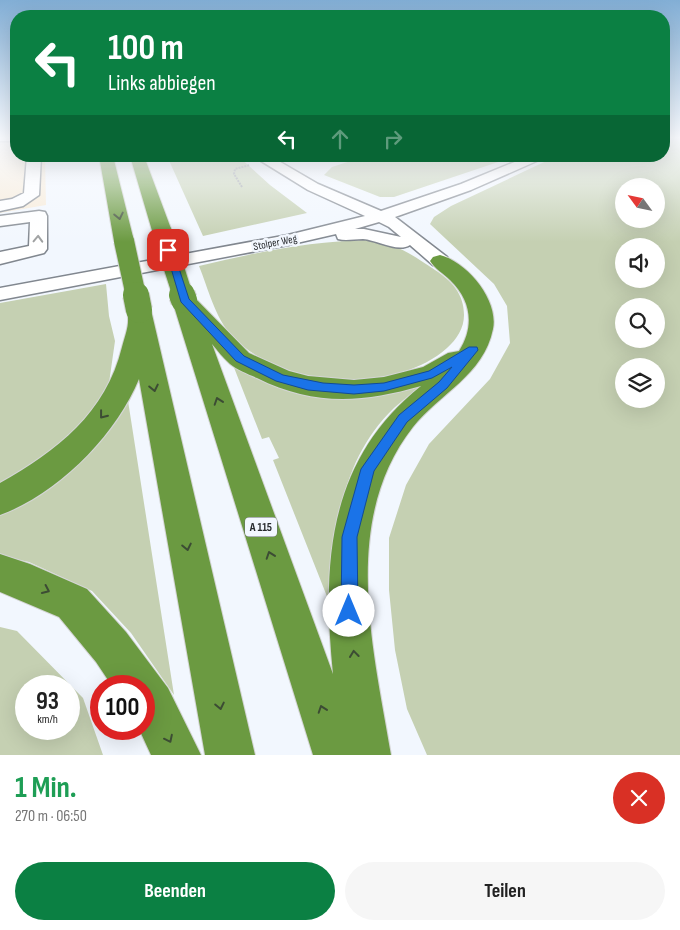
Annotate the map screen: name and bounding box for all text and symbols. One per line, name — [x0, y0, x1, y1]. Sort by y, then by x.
text: 100 m — [108, 27, 184, 70]
icon: left — [25, 30, 90, 95]
text: Links abbiegen — [108, 70, 216, 97]
icon: left — [273, 125, 301, 153]
icon: ahead — [326, 125, 354, 153]
icon: right — [379, 125, 407, 153]
north arrow — [615, 178, 665, 228]
map controls — [615, 178, 665, 408]
one-way arrow — [113, 211, 123, 220]
pin — [147, 229, 189, 271]
street label: Stolper Weg — [252, 232, 299, 253]
one-way arrow — [33, 235, 43, 242]
icon: arrive — [154, 236, 182, 264]
button: sound — [615, 238, 665, 288]
button: search — [615, 298, 665, 348]
button: layers — [615, 358, 665, 408]
one-way arrow — [148, 383, 159, 392]
one-way arrow — [214, 397, 224, 406]
one-way arrow — [100, 410, 109, 419]
road number: A 115 — [245, 518, 277, 536]
one-way arrow — [181, 542, 192, 551]
one-way arrow — [266, 551, 276, 560]
one-way arrow — [41, 584, 50, 594]
position arrow — [322, 584, 374, 636]
one-way arrow — [349, 650, 360, 658]
speed limit sign: 100 — [90, 675, 155, 740]
text: 93 — [36, 686, 59, 717]
one-way arrow — [214, 701, 225, 710]
one-way arrow — [318, 705, 328, 714]
text: km/h — [37, 712, 58, 727]
one-way arrow — [162, 734, 173, 743]
text: 1 Min. — [15, 770, 77, 806]
button: close — [613, 772, 665, 824]
text: 270 m · 06:50 — [15, 807, 87, 826]
button: Beenden — [15, 862, 335, 920]
button: Teilen — [345, 862, 665, 920]

